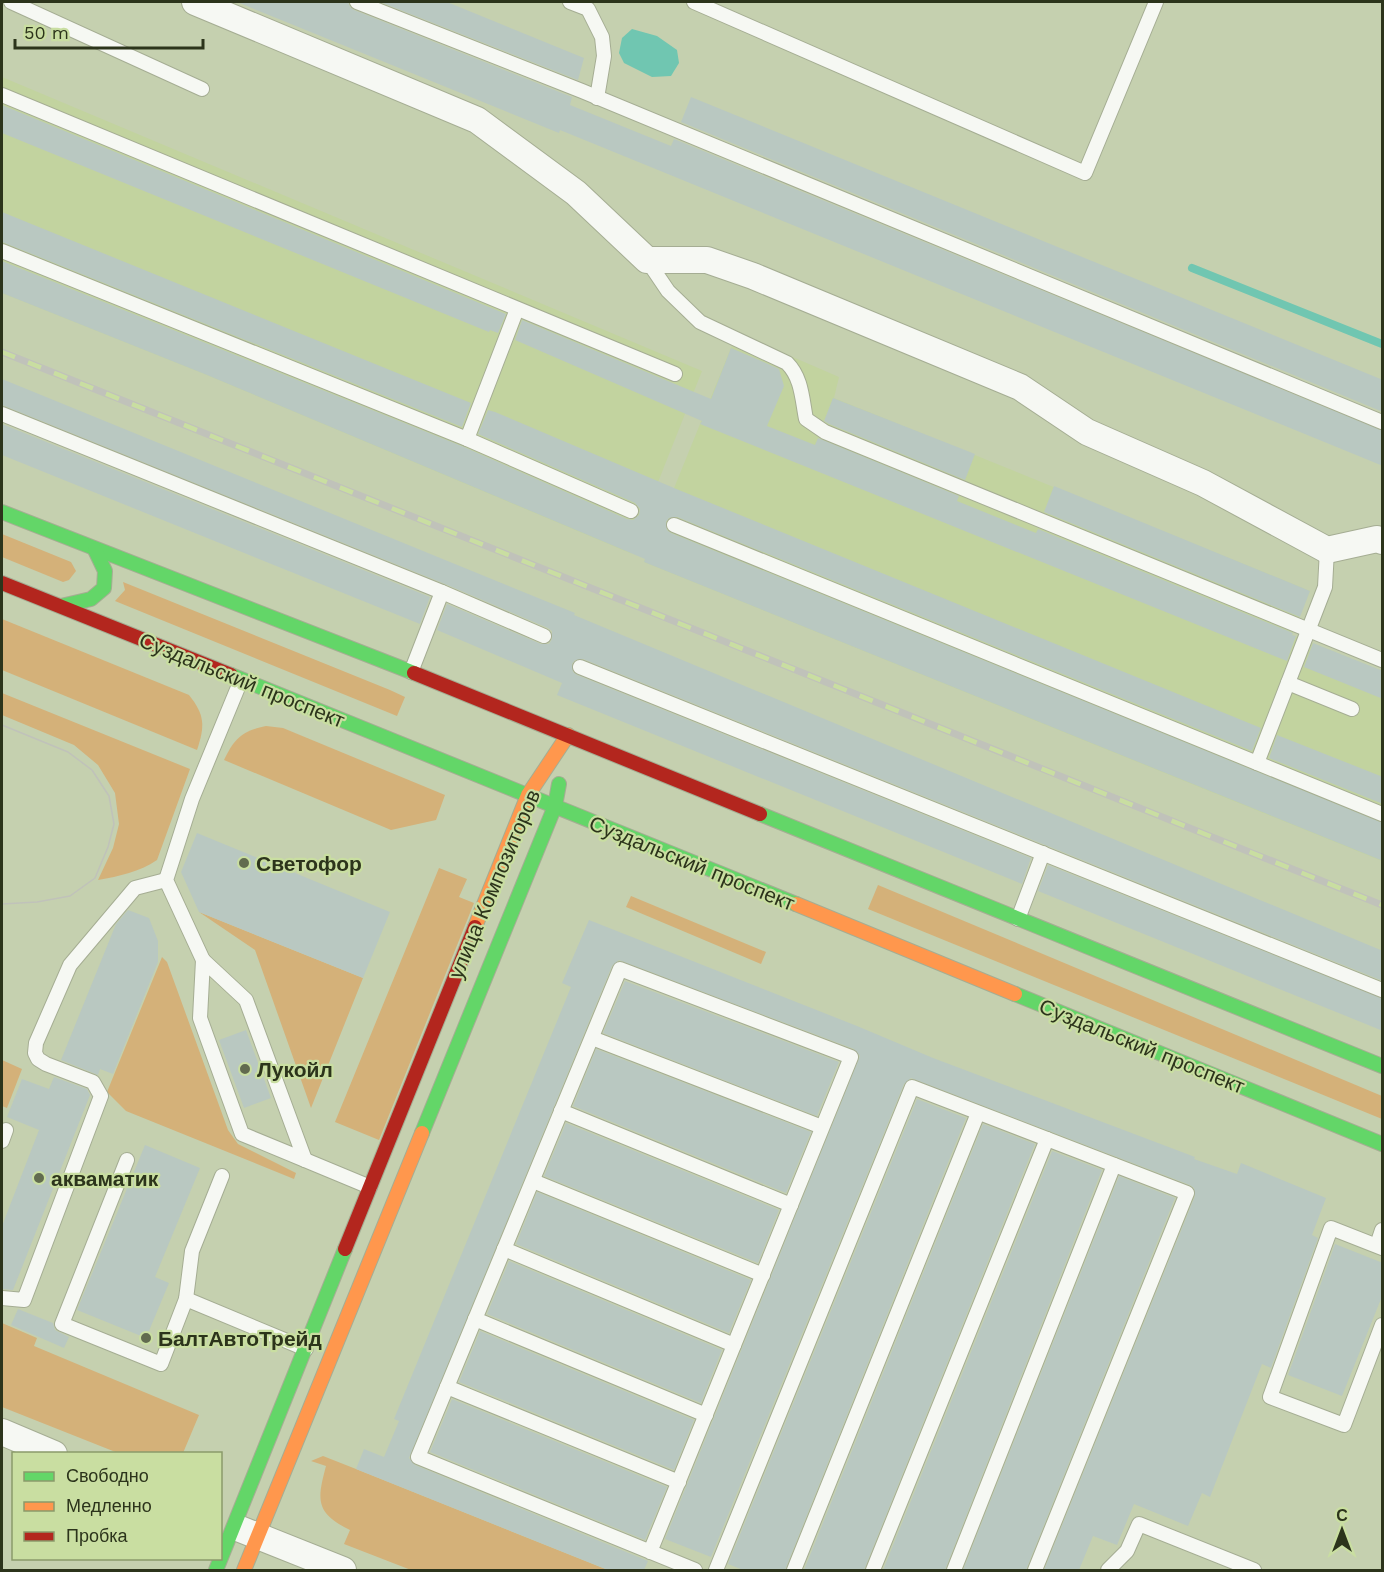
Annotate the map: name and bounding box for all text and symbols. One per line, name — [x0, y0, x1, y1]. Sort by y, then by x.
scale bar — [15, 12, 202, 50]
text: 50 m — [24, 22, 69, 43]
street label: Суздальский проспект — [136, 627, 349, 733]
street label: улица Композиторов — [443, 786, 545, 982]
street label: Суздальский проспект — [586, 810, 799, 916]
place label: Светофор — [256, 851, 362, 876]
marker: Светофор — [237, 856, 251, 870]
street label: Суздальский проспект — [1036, 993, 1249, 1099]
place label: Лукойл — [257, 1057, 333, 1082]
marker: Лукойл — [238, 1062, 252, 1076]
place label: акваматик — [51, 1166, 159, 1191]
marker: акваматик — [32, 1171, 46, 1185]
place label: БалтАвтоТрейд — [158, 1326, 322, 1351]
marker: БалтАвтоТрейд — [139, 1331, 153, 1345]
legend — [12, 1452, 222, 1560]
text: Свободно — [66, 1465, 149, 1486]
text: Медленно — [66, 1495, 152, 1516]
north arrow — [1312, 1500, 1372, 1560]
text: С — [1336, 1506, 1348, 1525]
text: Пробка — [66, 1525, 129, 1546]

